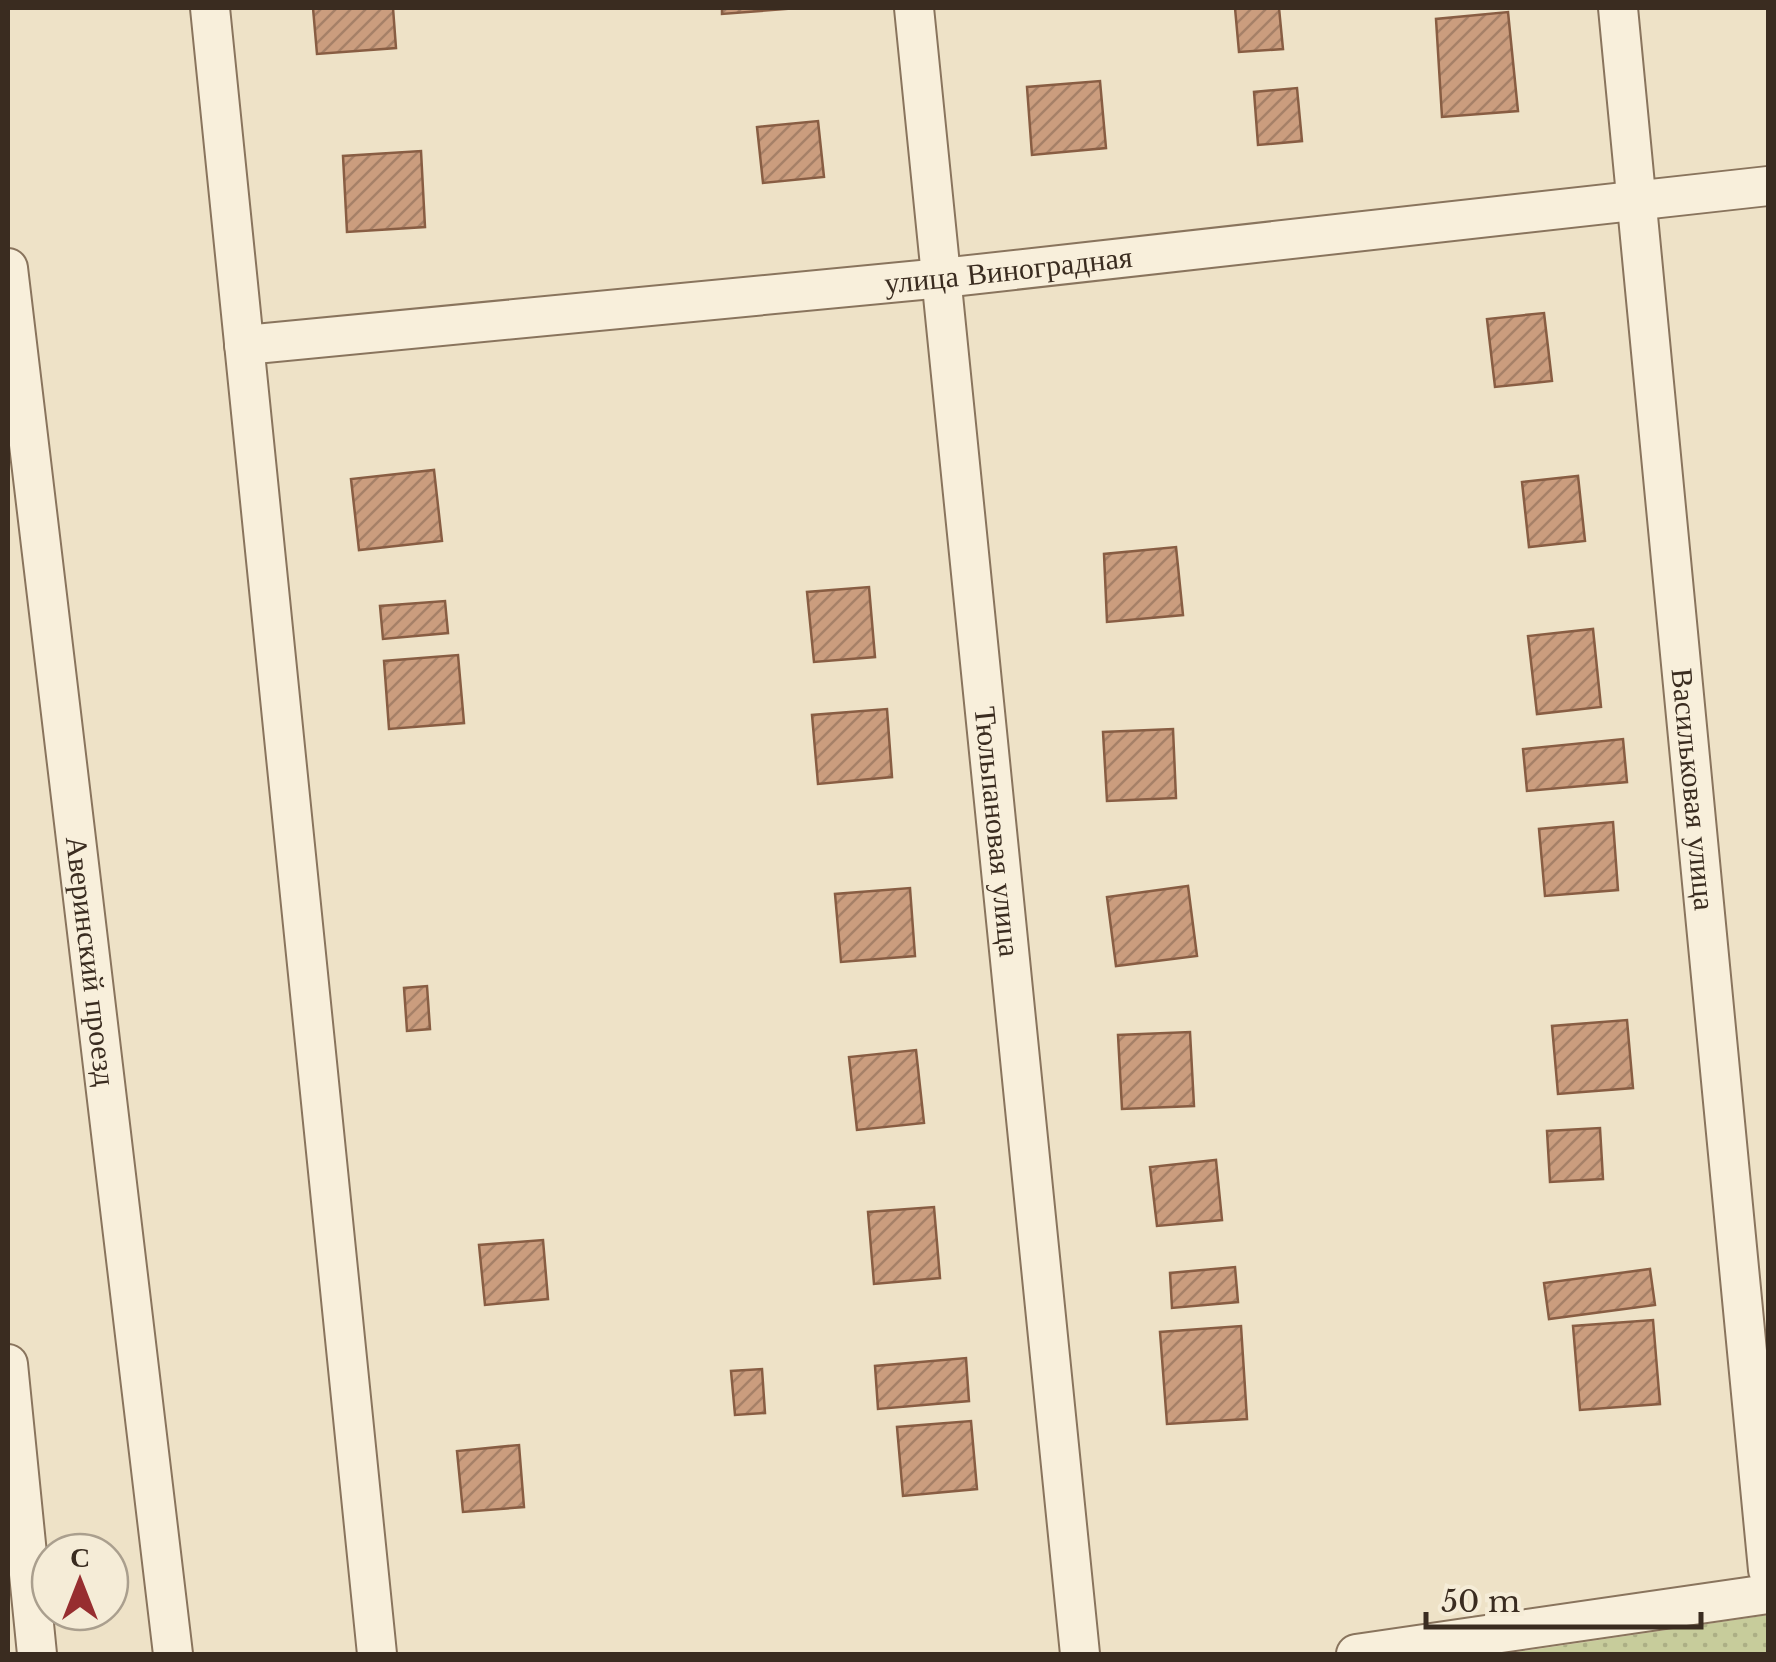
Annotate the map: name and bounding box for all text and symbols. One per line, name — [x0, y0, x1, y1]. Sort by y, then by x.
street label: улица Виноградная — [883, 238, 1134, 301]
street label: Васильковая улица — [1664, 667, 1724, 912]
street label: Тюльпановая улица — [967, 705, 1029, 959]
street label: Аверинский проезд — [58, 834, 124, 1088]
north arrow — [30, 1532, 130, 1632]
text: С — [70, 1540, 90, 1575]
scale bar — [1426, 1567, 1701, 1629]
text: 50 m — [1441, 1583, 1520, 1620]

